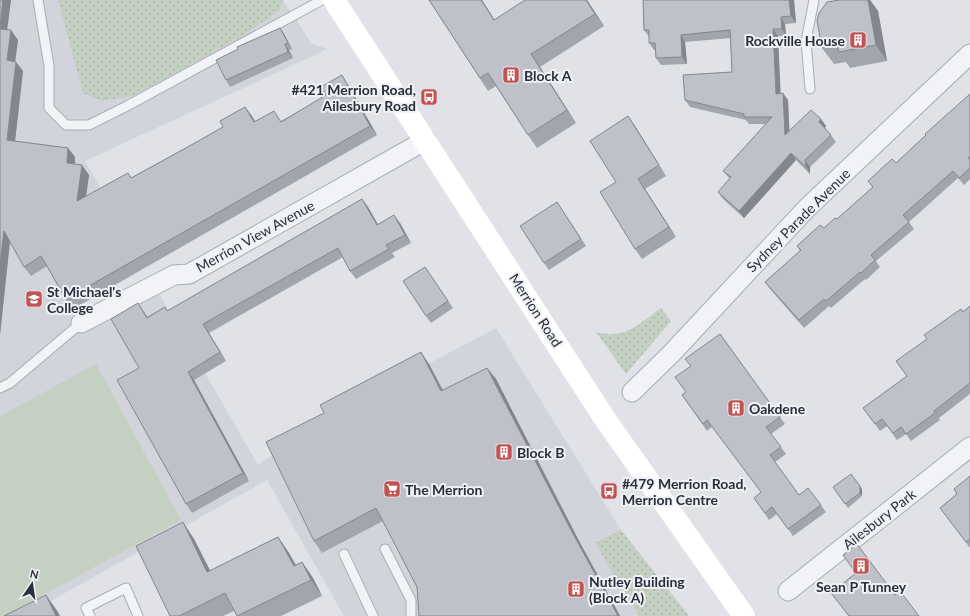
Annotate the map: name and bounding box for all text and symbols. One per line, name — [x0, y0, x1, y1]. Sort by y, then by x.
building icon: Rockville House — [848, 30, 868, 50]
place label: Rockville House — [745, 32, 846, 49]
building icon: Block A — [501, 65, 521, 85]
place label: Block A — [524, 67, 572, 84]
place label: #421 Merrion Road, Ailesbury Road — [291, 81, 416, 114]
bus stop icon: #421 Merrion Road, Ailesbury Road — [419, 87, 439, 107]
street label: Sydney Parade Avenue — [743, 165, 853, 275]
street label: Merrion View Avenue — [193, 196, 317, 276]
street label: Merrion Road — [506, 270, 566, 350]
place label: St Michael's College — [47, 283, 121, 316]
school or university icon: St Michael's College — [24, 289, 44, 309]
building icon: Oakdene — [726, 398, 746, 418]
place label: Oakdene — [749, 400, 806, 417]
building icon: Block B — [494, 442, 514, 462]
place label: Block B — [517, 444, 564, 461]
place label: #479 Merrion Road, Merrion Centre — [622, 475, 747, 508]
supermarket icon: The Merrion — [382, 479, 402, 499]
place label: The Merrion — [405, 481, 483, 498]
bus stop icon: #479 Merrion Road, Merrion Centre — [599, 481, 619, 501]
street label: Ailesbury Park — [839, 485, 920, 553]
building icon: Sean P Tunney — [851, 556, 871, 576]
north arrow — [12, 564, 52, 604]
text: N — [29, 566, 40, 581]
place label: Nutley Building (Block A) — [589, 573, 685, 606]
place label: Sean P Tunney — [816, 578, 907, 595]
building icon: Nutley Building (Block A) — [566, 579, 586, 599]

